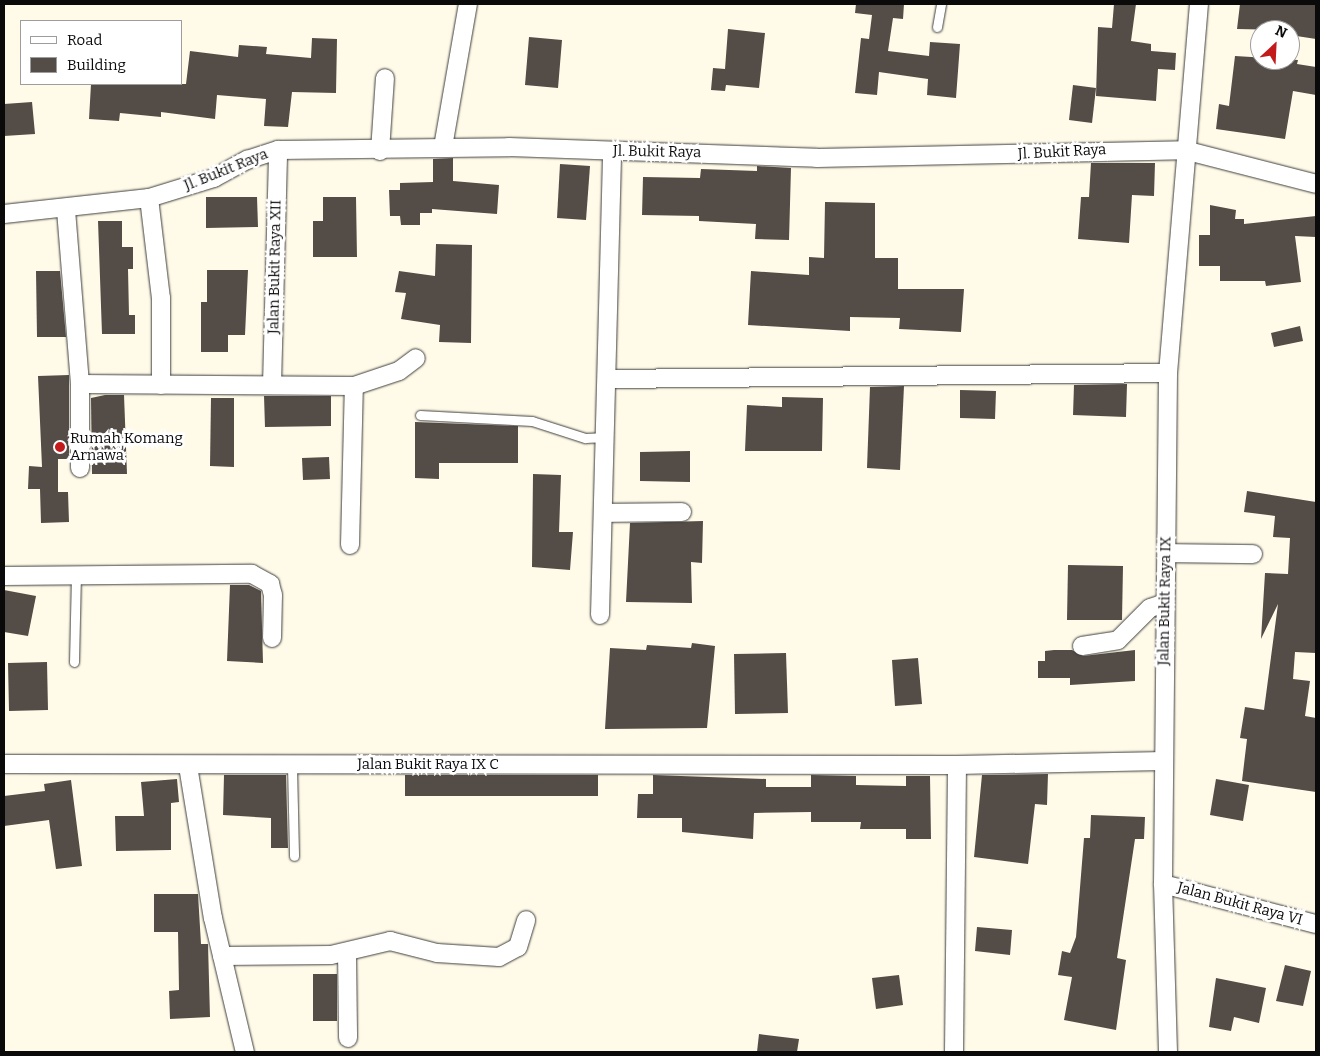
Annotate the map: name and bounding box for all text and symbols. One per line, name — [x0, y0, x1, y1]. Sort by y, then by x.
legend — [20, 20, 182, 85]
north arrow — [1250, 20, 1300, 70]
text: N — [1273, 22, 1290, 42]
text: Road — [67, 31, 102, 49]
text: Building — [67, 56, 126, 74]
street label: Jl. Bukit Raya — [1017, 141, 1107, 163]
street label: Jl. Bukit Raya — [613, 142, 701, 162]
street label: Jl. Bukit Raya — [182, 145, 270, 195]
street label: Jalan Bukit Raya XII — [265, 200, 285, 334]
place label: Rumah Komang Arnawa — [70, 429, 183, 464]
marker: Rumah Komang Arnawa — [54, 441, 66, 453]
street label: Jalan Bukit Raya IX — [1155, 536, 1175, 666]
street label: Jalan Bukit Raya IX C — [357, 756, 499, 774]
street label: Jalan Bukit Raya VI — [1175, 879, 1305, 929]

